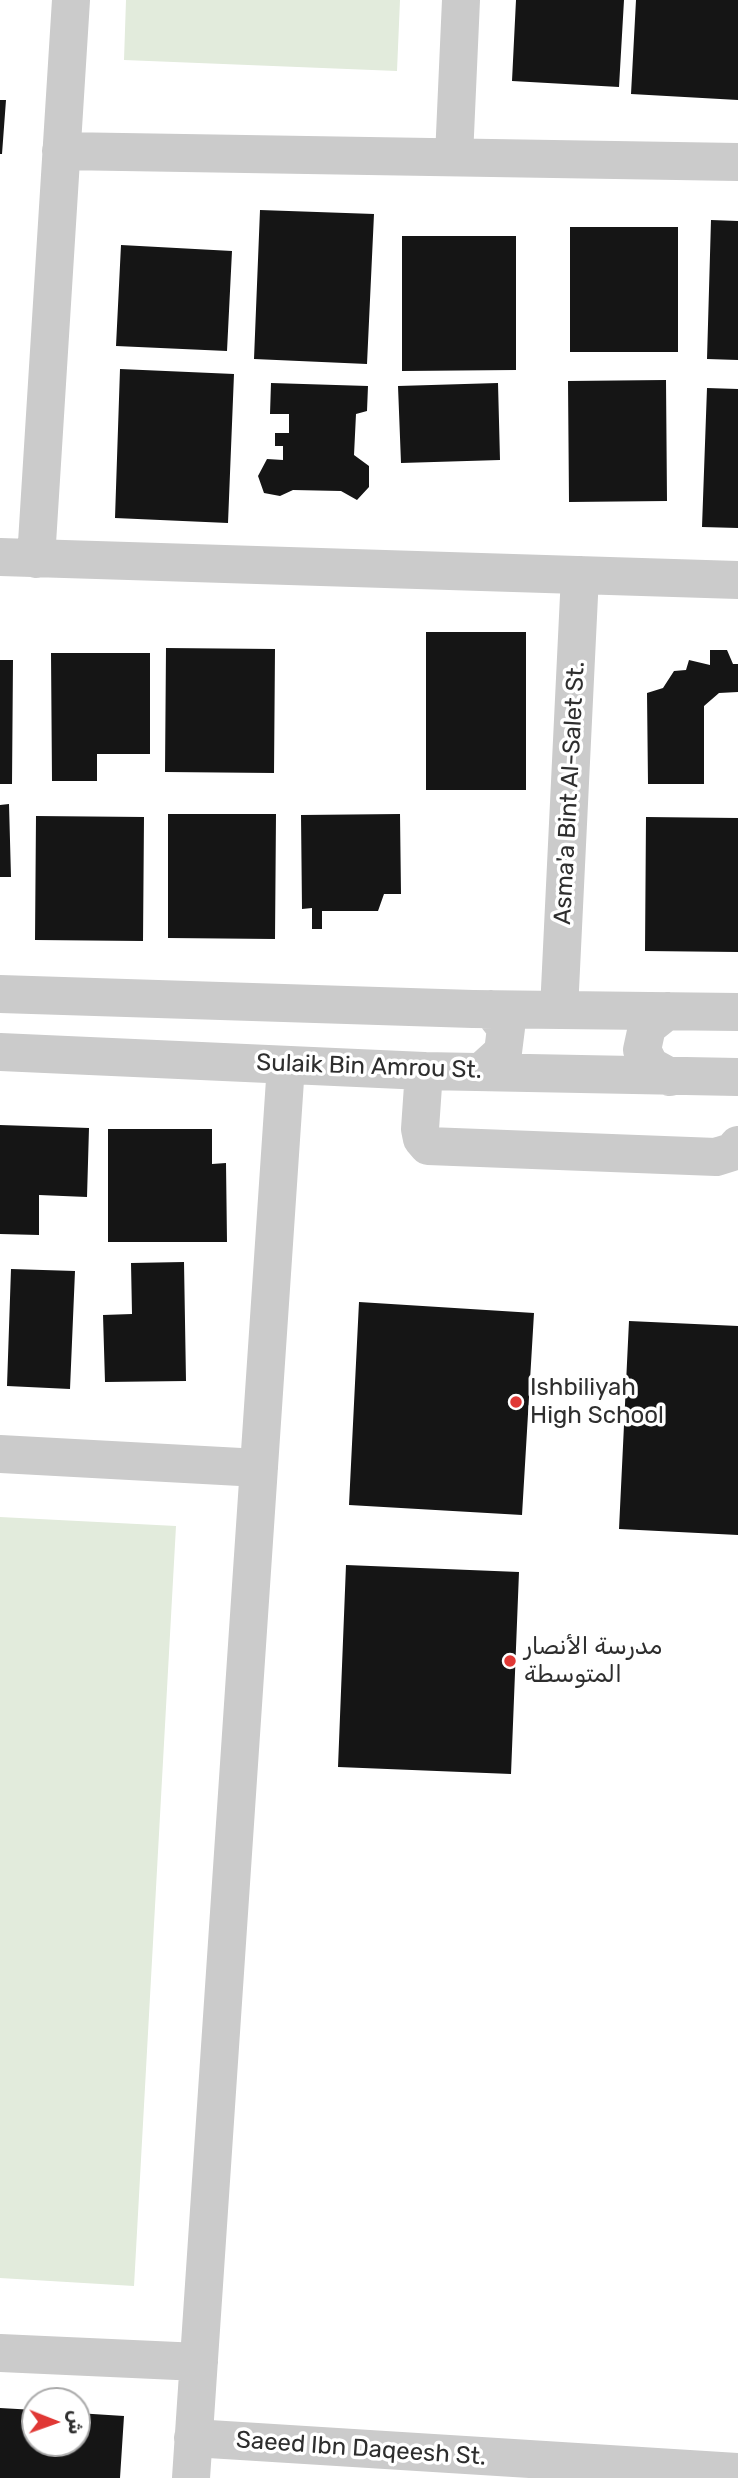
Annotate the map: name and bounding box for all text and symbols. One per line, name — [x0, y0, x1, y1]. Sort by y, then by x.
street label: Asma'a Bint Al-Salet St. — [549, 661, 591, 925]
street label: Sulaik Bin Amrou St. — [256, 1049, 482, 1085]
place label: Ishbiliyah High School — [530, 1374, 664, 1430]
marker: Ishbiliyah High School — [508, 1394, 524, 1410]
place label: مدرسة الأنصار المتوسطة — [524, 1633, 662, 1689]
marker: مدرسة الأنصار المتوسطة — [502, 1653, 518, 1669]
north arrow — [21, 2387, 91, 2457]
text: ش — [64, 2410, 87, 2435]
street label: Saeed Ibn Daqeesh St. — [235, 2426, 487, 2472]

